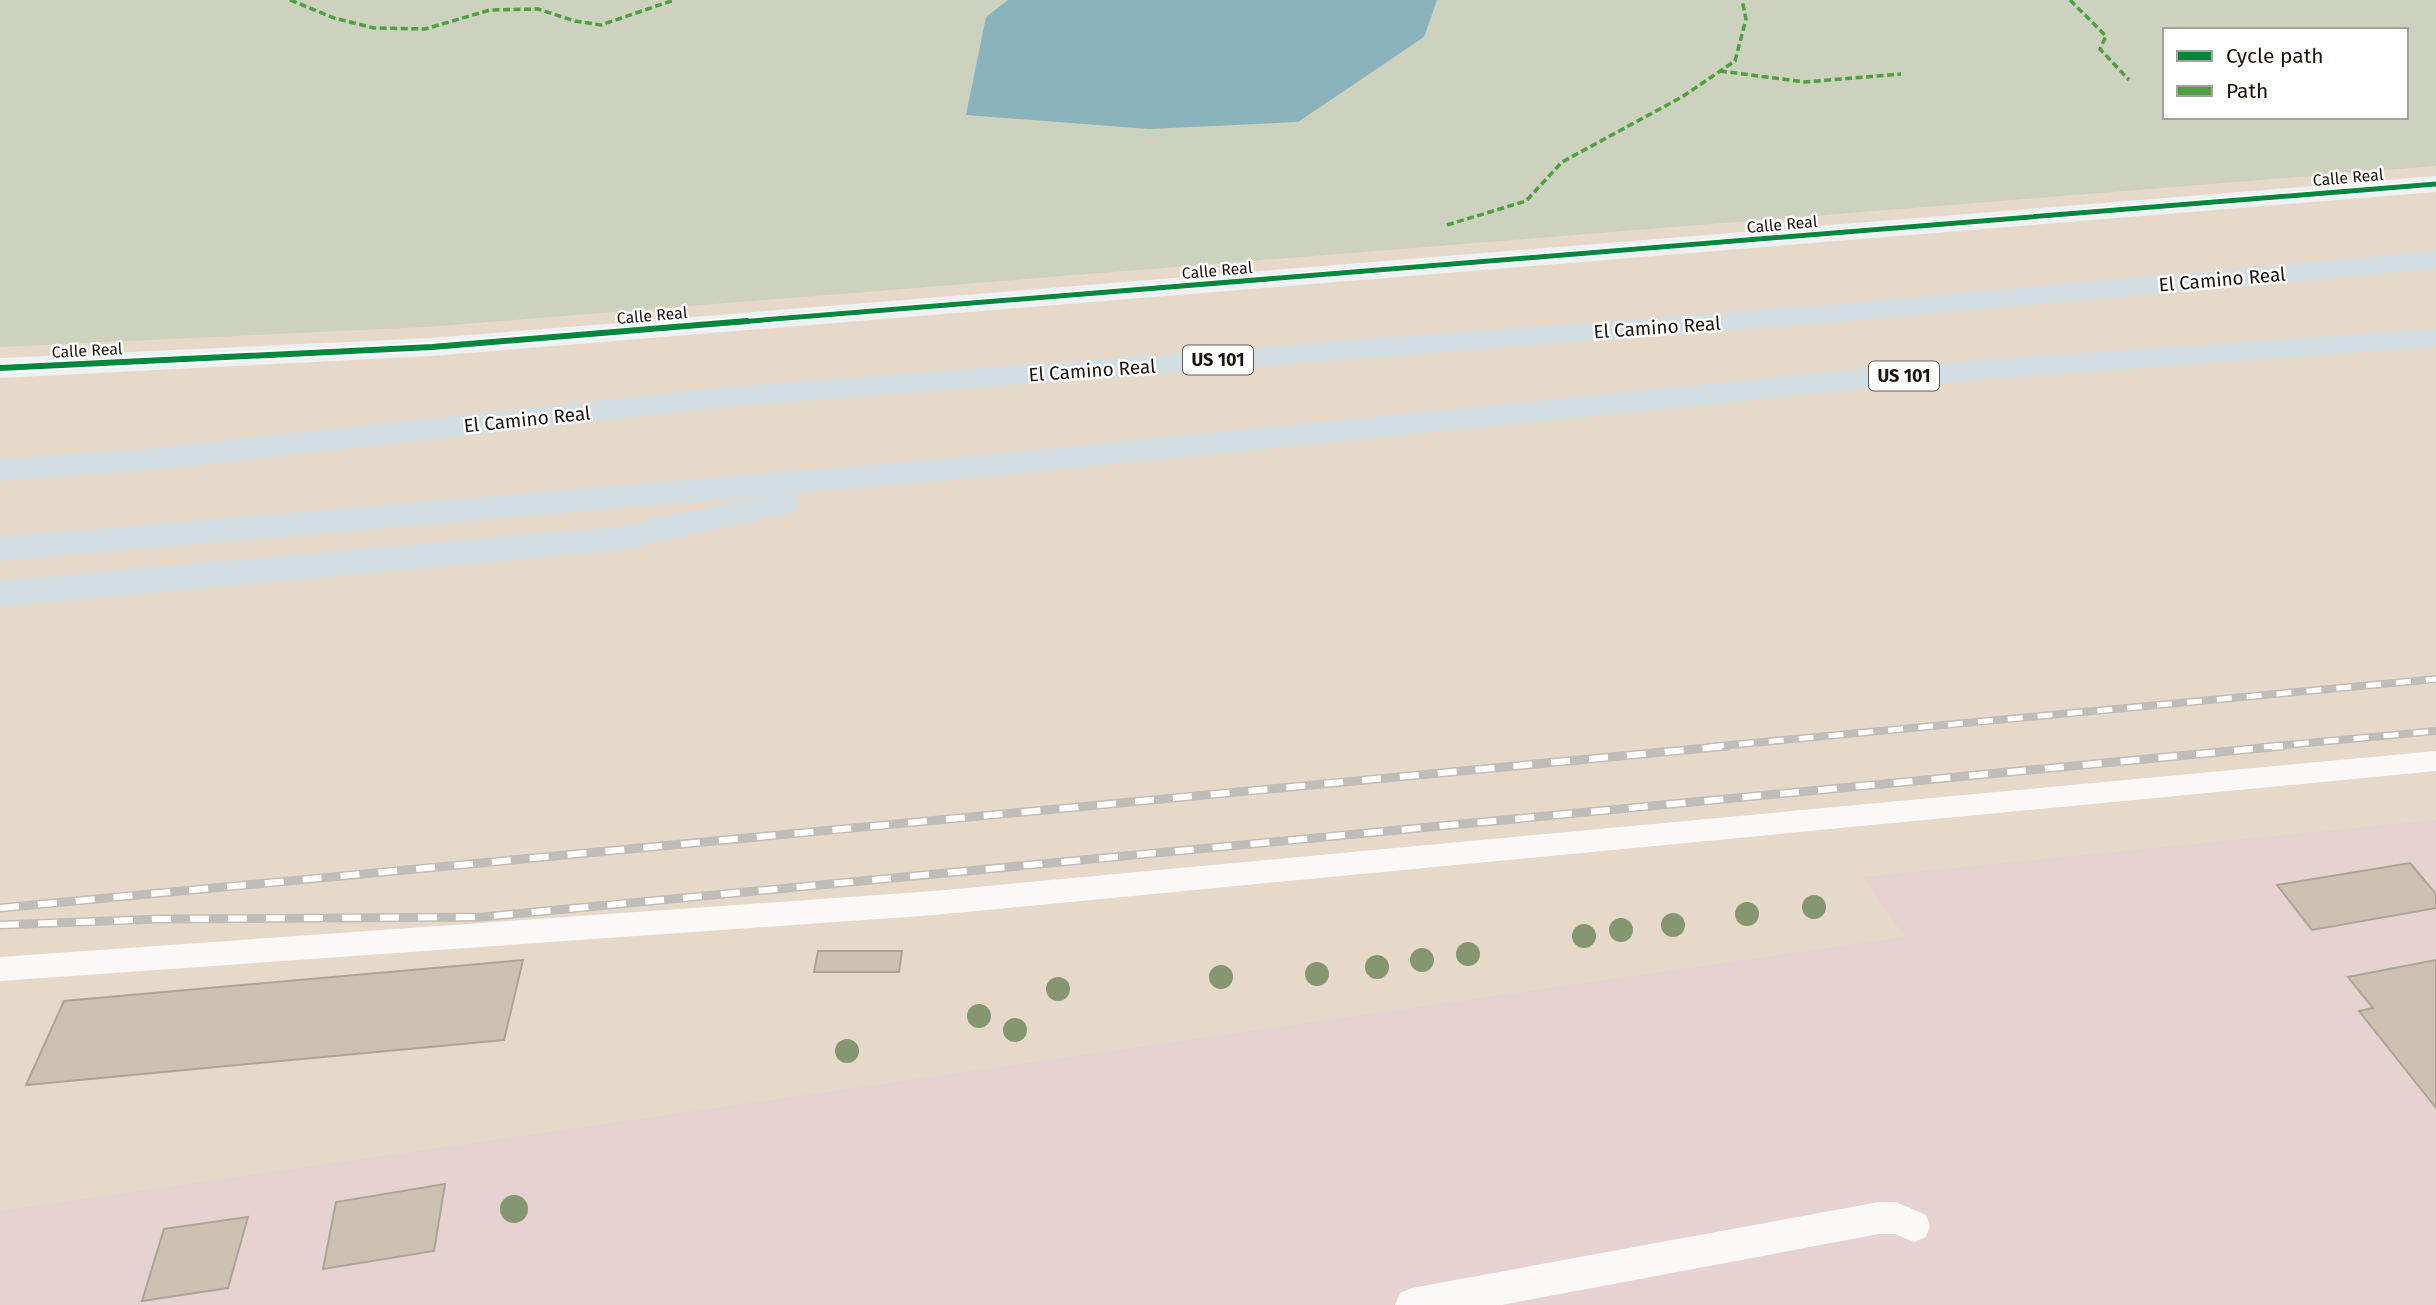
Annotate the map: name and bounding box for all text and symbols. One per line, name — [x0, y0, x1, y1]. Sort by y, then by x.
legend — [2163, 28, 2408, 119]
text: Cycle path — [2226, 43, 2324, 69]
text: Path — [2226, 78, 2268, 104]
street label: Calle Real — [2312, 165, 2384, 190]
street label: Calle Real — [1746, 212, 1818, 237]
street label: Calle Real — [1181, 258, 1253, 283]
street label: El Camino Real — [2158, 262, 2287, 297]
street label: Calle Real — [616, 303, 688, 328]
street label: El Camino Real — [1593, 312, 1722, 343]
street label: Calle Real — [51, 339, 123, 362]
road number: US 101 — [1183, 346, 1253, 374]
street label: El Camino Real — [1028, 355, 1157, 386]
road number: US 101 — [1869, 362, 1939, 390]
street label: El Camino Real — [462, 401, 592, 438]

